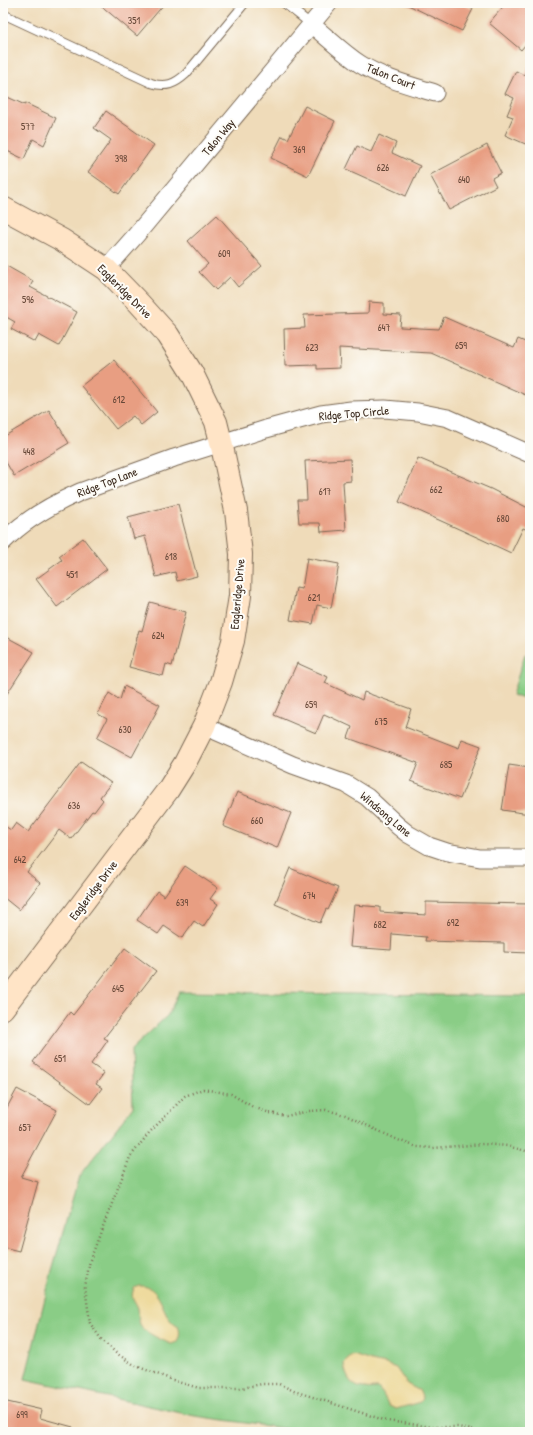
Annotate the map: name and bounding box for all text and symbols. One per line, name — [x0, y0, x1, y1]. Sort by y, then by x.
house number: 351 — [128, 14, 141, 27]
street label: Talon Court — [364, 58, 419, 94]
street label: Talon Way — [197, 115, 239, 159]
house number: 577 — [21, 120, 35, 133]
house number: 369 — [293, 143, 305, 156]
house number: 398 — [115, 152, 127, 165]
house number: 626 — [377, 161, 389, 174]
house number: 640 — [458, 173, 471, 186]
house number: 609 — [218, 247, 230, 260]
street label: Eagleridge Drive — [94, 260, 156, 322]
house number: 596 — [22, 293, 34, 306]
house number: 647 — [378, 321, 390, 334]
house number: 659 — [455, 339, 467, 352]
house number: 623 — [305, 341, 319, 354]
house number: 612 — [113, 393, 125, 406]
street label: Ridge Top Circle — [318, 401, 390, 425]
house number: 448 — [23, 445, 35, 458]
street label: Ridge Top Lane — [74, 463, 140, 501]
house number: 662 — [430, 483, 443, 496]
house number: 617 — [319, 485, 331, 498]
house number: 680 — [497, 512, 510, 525]
house number: 618 — [165, 550, 177, 563]
street label: Eagleridge Drive — [225, 558, 249, 630]
house number: 451 — [66, 568, 78, 581]
house number: 621 — [308, 591, 321, 604]
house number: 624 — [152, 629, 164, 642]
house number: 659 — [305, 698, 317, 711]
house number: 675 — [374, 715, 388, 728]
house number: 630 — [119, 723, 132, 736]
house number: 685 — [440, 758, 453, 771]
street label: Windsong Lane — [357, 787, 416, 841]
house number: 636 — [68, 799, 80, 812]
house number: 660 — [251, 814, 264, 827]
house number: 642 — [14, 853, 27, 866]
street label: Eagleridge Drive — [65, 856, 121, 923]
house number: 674 — [303, 889, 316, 902]
house number: 639 — [176, 896, 188, 909]
house number: 692 — [447, 916, 459, 929]
house number: 682 — [374, 918, 387, 931]
house number: 645 — [112, 982, 125, 995]
house number: 651 — [54, 1052, 66, 1065]
house number: 657 — [18, 1121, 32, 1134]
house number: 699 — [16, 1408, 28, 1421]

